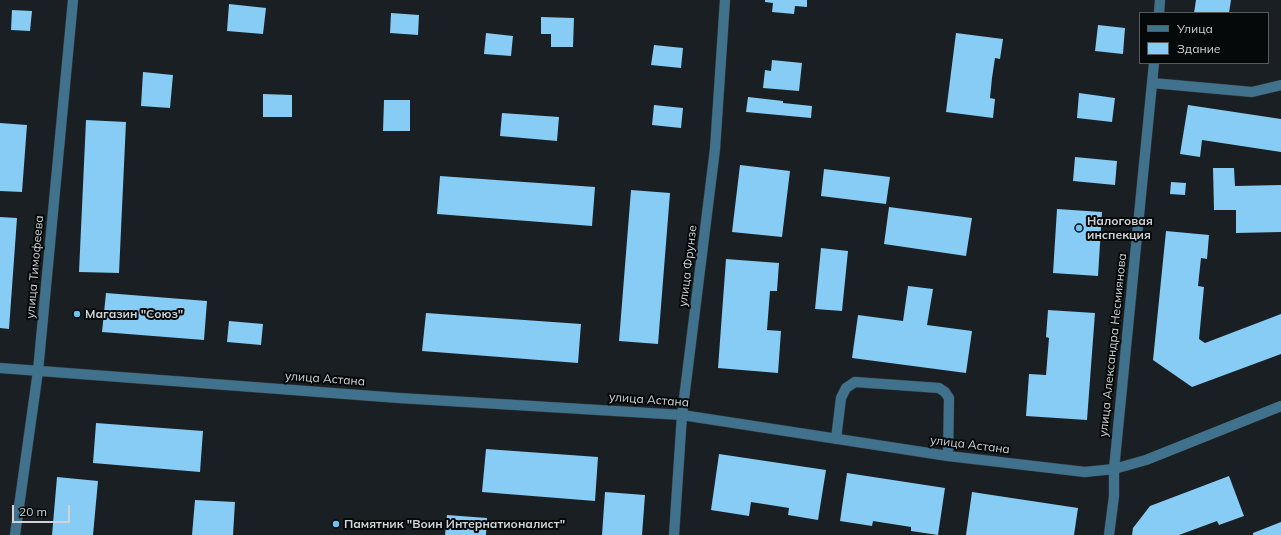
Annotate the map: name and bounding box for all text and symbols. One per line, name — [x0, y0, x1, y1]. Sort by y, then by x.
legend — [1139, 12, 1269, 64]
text: Улица — [1177, 21, 1213, 36]
text: Здание — [1177, 41, 1220, 56]
place label: Налоговая инспекция — [1087, 214, 1153, 242]
street label: улица Тимофеева — [23, 215, 47, 319]
marker: Налоговая инспекция — [1074, 223, 1084, 233]
street label: улица Фрунзе — [676, 224, 700, 308]
street label: улица Александра Несмиянова — [1096, 252, 1130, 438]
place label: Магазин "Союз" — [85, 307, 183, 321]
marker: Магазин "Союз" — [72, 309, 82, 319]
street label: улица Астана — [284, 369, 366, 389]
street label: улица Астана — [608, 390, 690, 410]
street label: улица Астана — [929, 433, 1011, 457]
scale bar — [14, 497, 72, 523]
text: 20 m — [19, 504, 47, 519]
place label: Памятник "Воин Интернатионалист" — [344, 517, 565, 531]
marker: Памятник "Воин Интернатионалист" — [331, 519, 341, 529]

